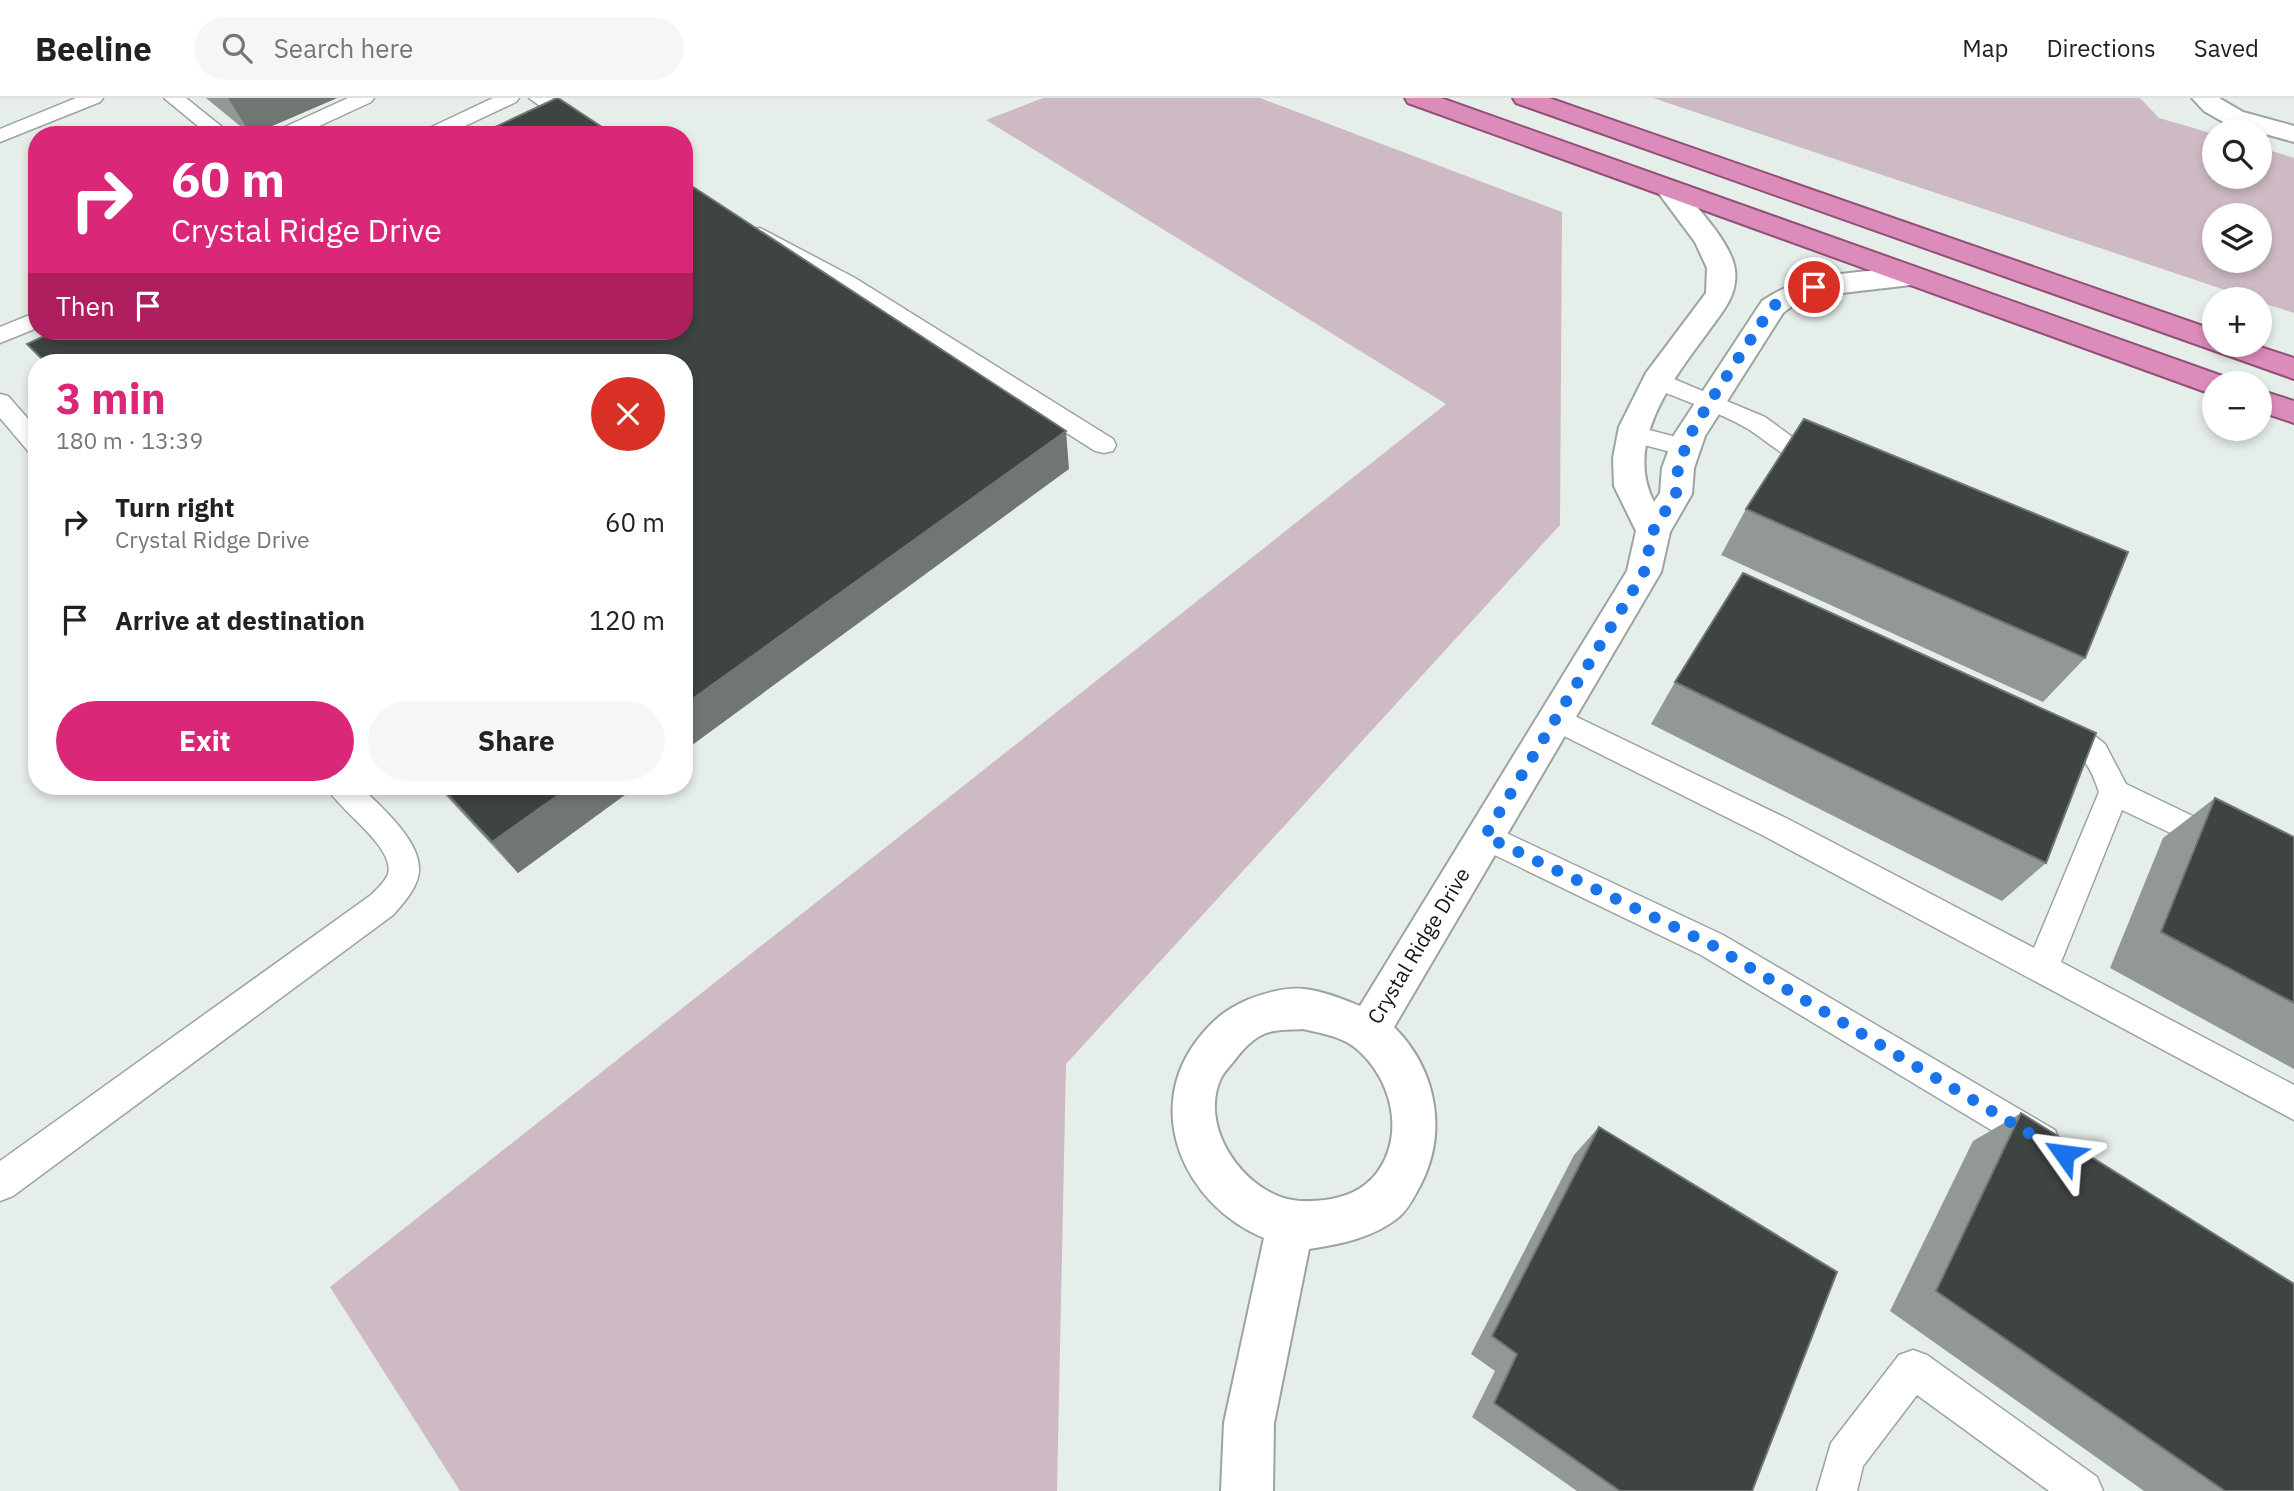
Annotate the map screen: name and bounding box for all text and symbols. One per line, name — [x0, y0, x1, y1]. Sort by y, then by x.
search box — [194, 17, 684, 80]
text: Beeline — [35, 27, 152, 70]
icon: search — [218, 29, 256, 67]
text: Search here — [274, 31, 413, 65]
text: Map — [1962, 32, 2008, 64]
text: Directions — [2046, 32, 2156, 64]
text: Saved — [2194, 32, 2259, 64]
map controls — [2202, 119, 2272, 441]
button: search — [2202, 119, 2272, 189]
text: 60 m — [171, 147, 285, 210]
icon: right — [56, 154, 147, 245]
button: layers — [2202, 203, 2272, 273]
text: Crystal Ridge Drive — [171, 209, 442, 251]
pin — [1784, 257, 1844, 317]
icon: arrive — [1795, 268, 1833, 306]
icon: arrive — [129, 287, 167, 325]
button: + — [2202, 287, 2272, 357]
text: Then — [56, 289, 115, 323]
text: 3 min — [56, 371, 166, 426]
button: − — [2202, 371, 2272, 441]
button: close — [591, 377, 665, 451]
text: 180 m · 13:39 — [56, 425, 203, 455]
text: Turn right — [115, 490, 234, 524]
icon: right — [56, 503, 94, 541]
text: 60 m — [605, 505, 665, 539]
text: Crystal Ridge Drive — [115, 524, 310, 554]
icon: arrive — [56, 601, 94, 639]
text: Arrive at destination — [115, 603, 365, 637]
text: 120 m — [589, 603, 665, 637]
button: Exit — [56, 701, 354, 781]
button: Share — [368, 701, 665, 781]
street label: Crystal Ridge Drive — [1360, 862, 1476, 1029]
position arrow — [2027, 1117, 2101, 1191]

